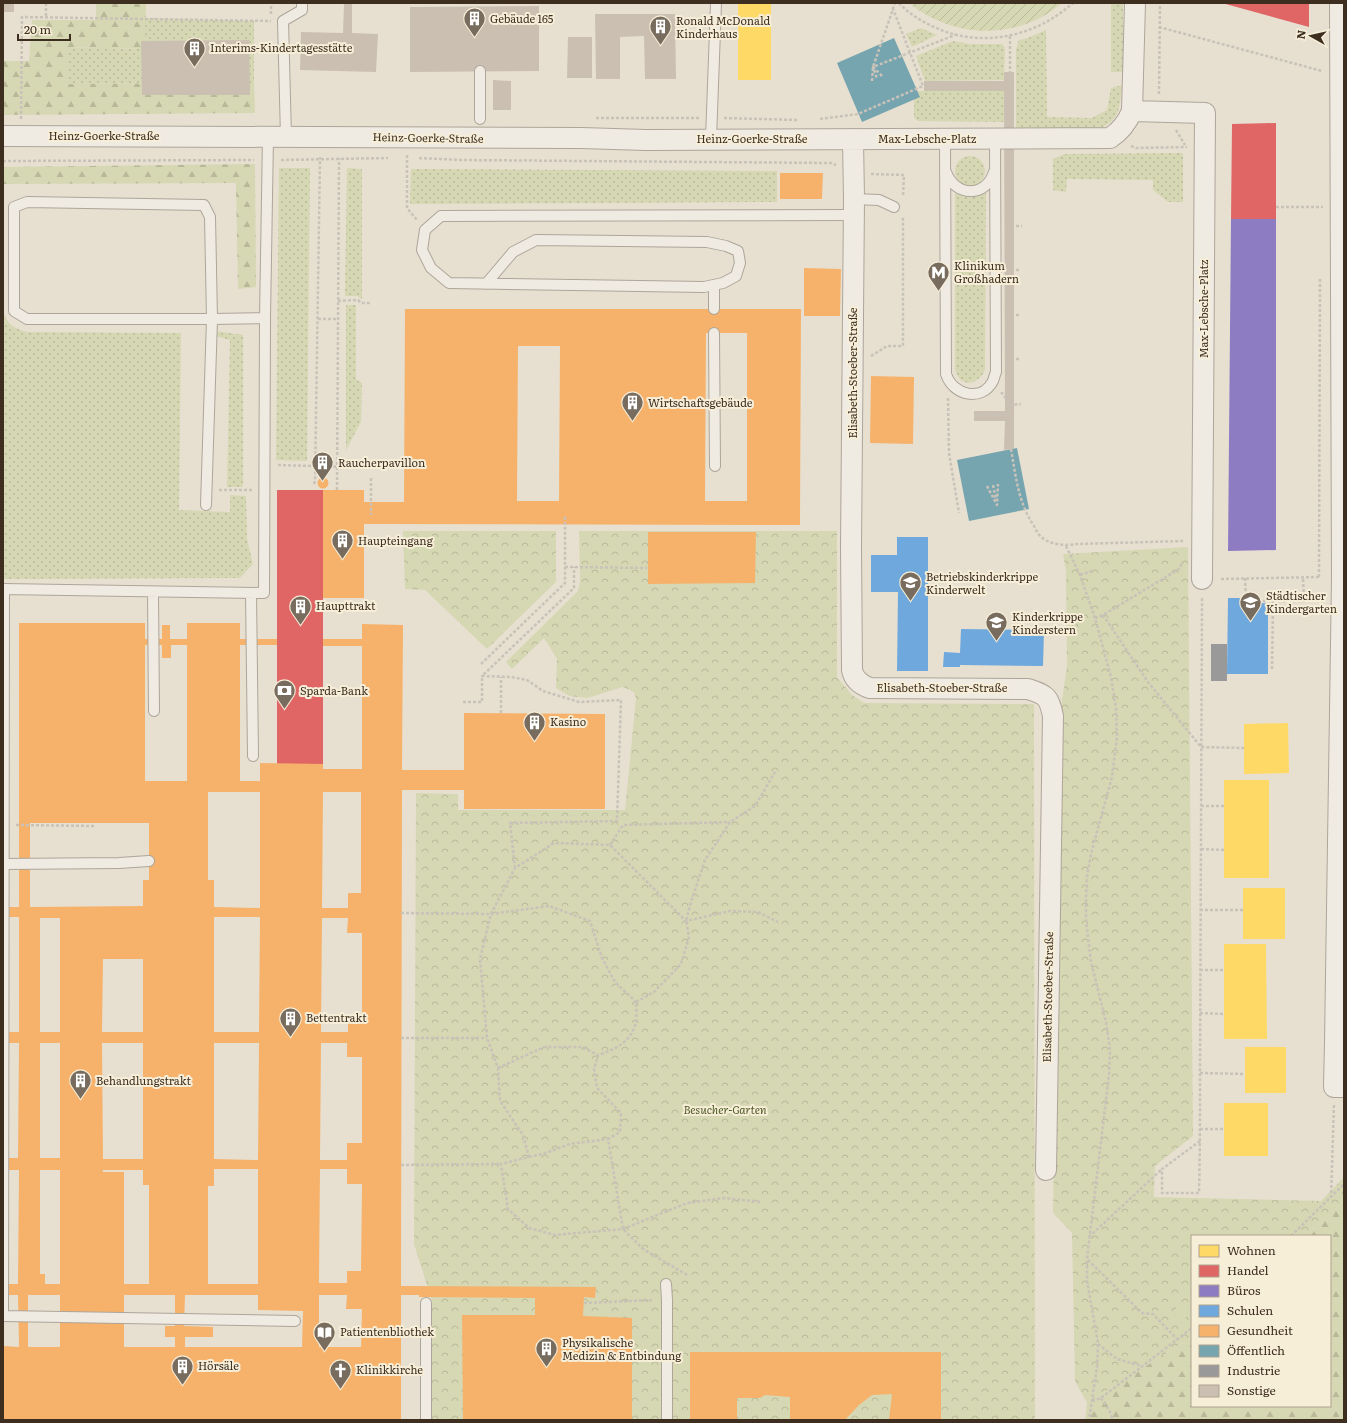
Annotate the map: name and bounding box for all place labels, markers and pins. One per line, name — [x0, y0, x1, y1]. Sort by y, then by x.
building icon: Gebäude 165 — [462, 6, 488, 39]
place label: Gebäude 165 — [490, 10, 554, 26]
place label: Ronald McDonald Kinderhaus — [676, 12, 771, 41]
building icon: Ronald McDonald Kinderhaus — [647, 14, 673, 47]
building icon: Interims-Kindertagesstätte — [182, 35, 208, 68]
place label: Interims-Kindertagesstätte — [210, 39, 353, 55]
place label: Klinikum Großhadern — [954, 257, 1019, 286]
metro station icon: Klinikum Großhadern — [925, 259, 951, 292]
building icon: Wirtschaftsgebäude — [620, 390, 646, 423]
place label: Wirtschaftsgebäude — [648, 394, 753, 410]
building icon: Raucherpavillon — [310, 450, 336, 483]
place label: Raucherpavillon — [338, 454, 425, 470]
building icon: Haupteingang — [330, 528, 356, 561]
place label: Haupteingang — [358, 532, 434, 548]
place label: Betriebskinderkrippe Kinderwelt — [926, 568, 1039, 597]
school or university icon: Betriebskinderkrippe Kinderwelt — [898, 570, 924, 603]
place label: Städtischer Kindergarten — [1266, 587, 1337, 616]
school or university icon: Städtischer Kindergarten — [1238, 589, 1264, 622]
building icon: Haupttrakt — [287, 593, 313, 626]
place label: Haupttrakt — [316, 597, 376, 613]
place label: Kinderkrippe Kinderstern — [1012, 608, 1083, 637]
school or university icon: Kinderkrippe Kinderstern — [983, 610, 1009, 643]
bank icon: Sparda-Bank — [271, 678, 297, 711]
place label: Sparda-Bank — [300, 682, 368, 698]
building icon: Kasino — [522, 709, 548, 742]
place label: Kasino — [550, 713, 586, 729]
building icon: Bettentrakt — [277, 1005, 303, 1038]
place label: Bettentrakt — [306, 1009, 367, 1025]
building icon: Behandlungstrakt — [68, 1068, 94, 1101]
place label: Behandlungstrakt — [96, 1072, 191, 1088]
library icon: Patientenbliothek — [311, 1319, 337, 1352]
place label: Patientenbliothek — [340, 1323, 434, 1339]
place label: Physikalische Medizin & Entbindung — [562, 1334, 682, 1363]
building icon: Physikalische Medizin & Entbindung — [534, 1336, 560, 1369]
building icon: Hörsäle — [169, 1353, 195, 1386]
place label: Hörsäle — [198, 1357, 239, 1373]
church icon: Klinikkirche — [328, 1357, 354, 1390]
place label: Klinikkirche — [356, 1361, 423, 1377]

